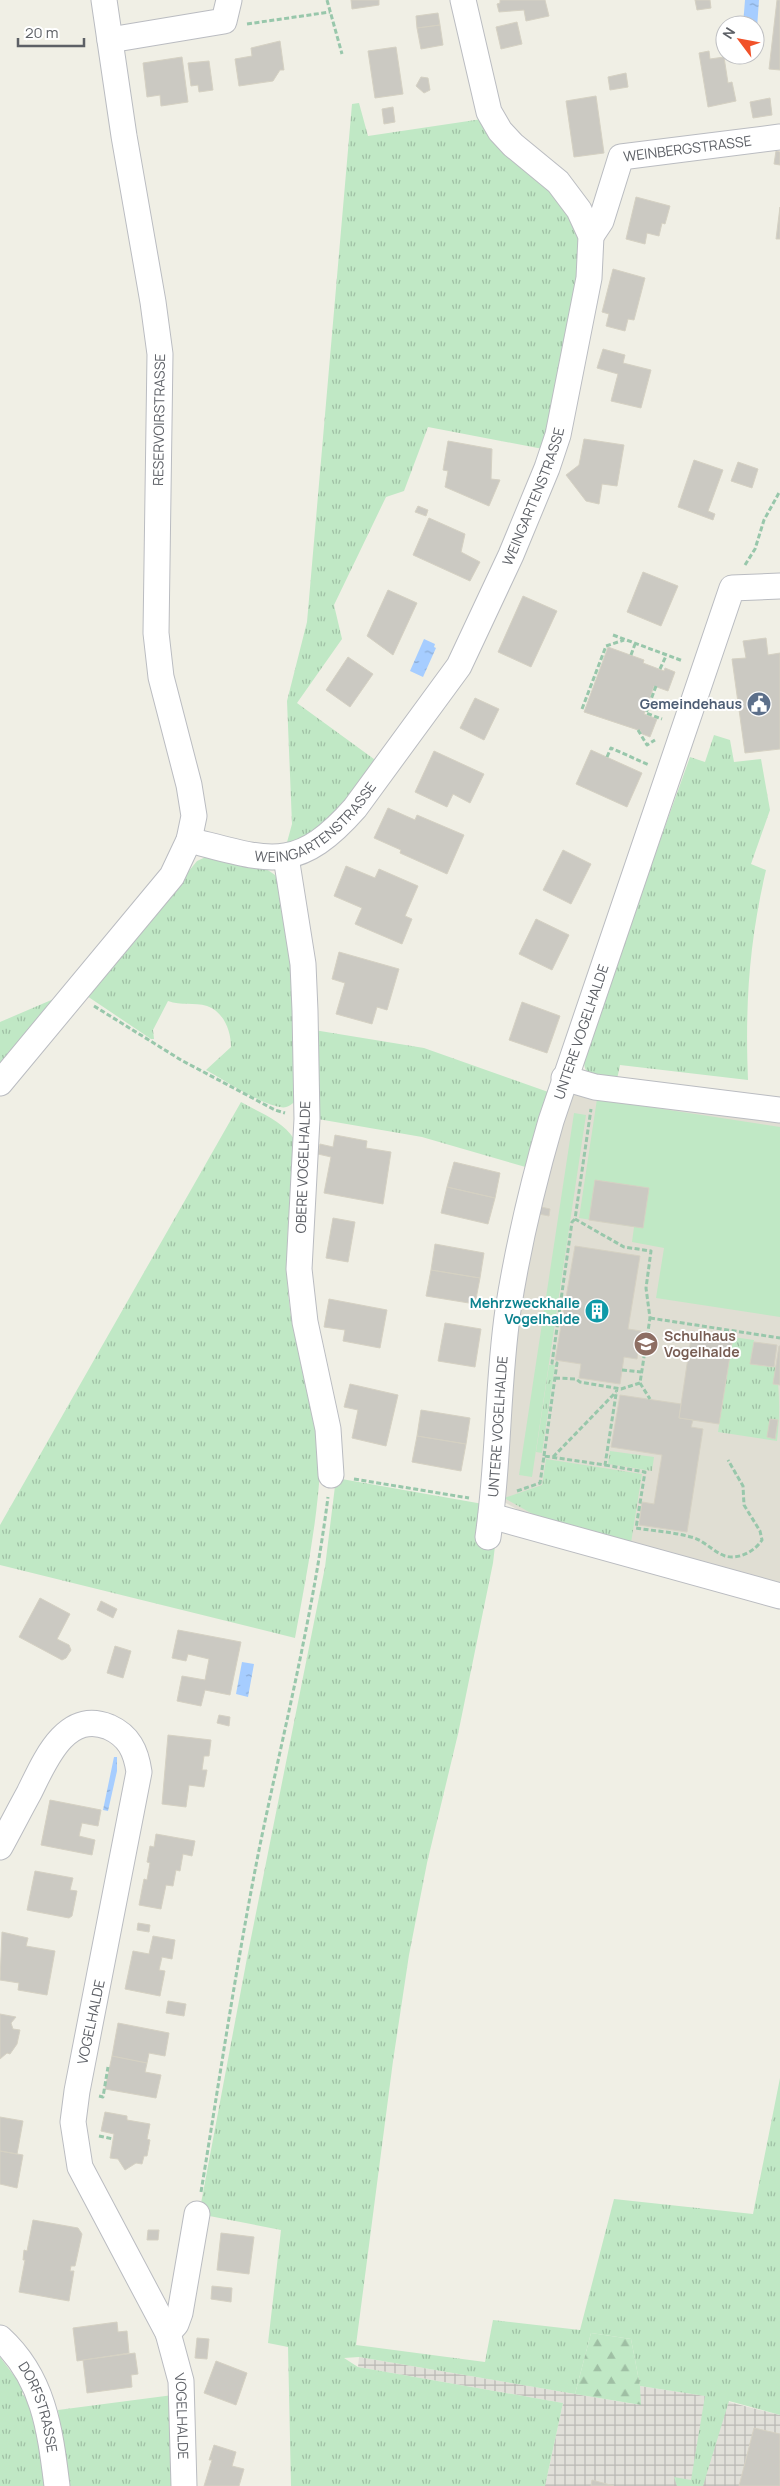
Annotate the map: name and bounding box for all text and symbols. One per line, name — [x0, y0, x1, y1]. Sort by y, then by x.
scale bar — [18, 15, 84, 47]
north arrow — [715, 15, 765, 65]
text: 20 m — [25, 22, 58, 43]
text: N — [718, 24, 739, 42]
street label: WEINBERGSTRASSE — [622, 131, 753, 166]
street label: RESERVOIRSTRASSE — [148, 353, 169, 486]
street label: WEINGARTENSTRASSE — [497, 426, 568, 568]
public building icon: Gemeindehaus — [746, 691, 772, 717]
place label: Gemeindehaus — [640, 694, 742, 713]
street label: WEINGARTENSTRASSE — [254, 778, 380, 866]
street label: UNTERE VOGELHALDE — [549, 962, 613, 1102]
street label: OBERE VOGELHALDE — [291, 1100, 314, 1234]
place label: Mehrzweckhalle Vogelhalde — [470, 1293, 580, 1328]
building icon: Mehrzweckhalle Vogelhalde — [584, 1298, 610, 1324]
place label: Schulhaus Vogelhalde — [664, 1326, 740, 1361]
school or university icon: Schulhaus Vogelhalde — [633, 1331, 659, 1357]
street label: UNTERE VOGELHALDE — [483, 1355, 512, 1498]
street label: VOGELHALDE — [72, 1978, 109, 2066]
street label: DORFSTRASSE — [14, 2358, 62, 2454]
street label: VOGELHALDE — [170, 2371, 193, 2460]

